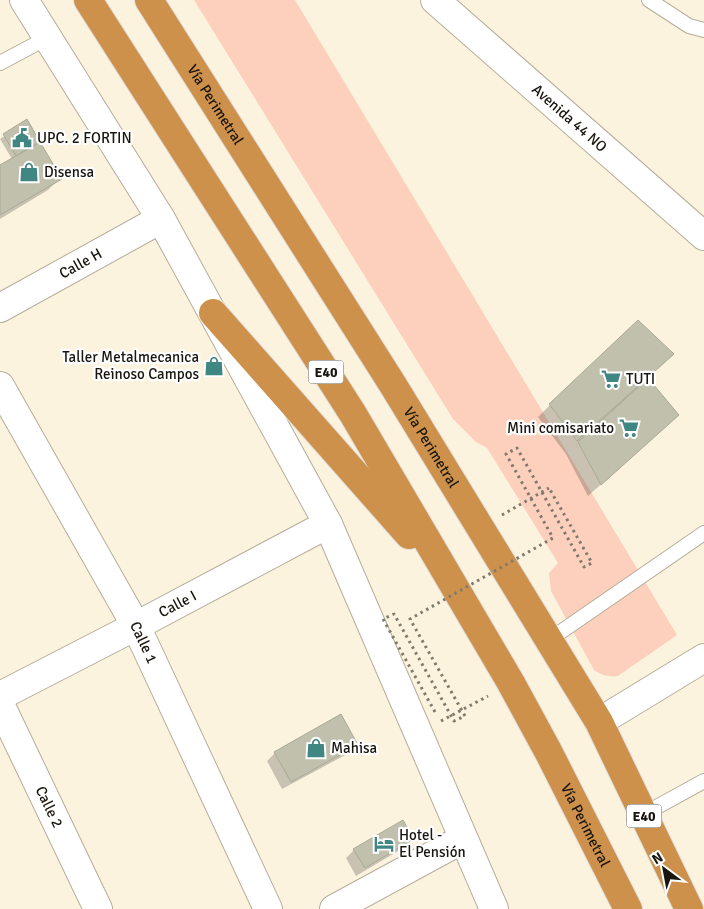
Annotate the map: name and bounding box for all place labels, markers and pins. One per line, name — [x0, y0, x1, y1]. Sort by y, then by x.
public building icon: UPC. 2 FORTIN — [11, 127, 33, 149]
place label: UPC. 2 FORTIN — [37, 129, 132, 147]
shop icon: Disensa — [18, 161, 40, 183]
place label: Disensa — [44, 163, 94, 181]
place label: Taller Metalmecanica Reinoso Campos — [62, 348, 199, 383]
shop icon: Taller Metalmecanica Reinoso Campos — [203, 355, 225, 377]
supermarket icon: TUTI — [600, 368, 622, 390]
place label: TUTI — [626, 370, 655, 388]
supermarket icon: Mini comisariato — [618, 417, 640, 439]
place label: Mini comisariato — [507, 419, 614, 437]
shop icon: Mahisa — [305, 737, 327, 759]
place label: Mahisa — [331, 739, 377, 757]
place label: Hotel - El Pensión — [399, 826, 466, 861]
hotel icon: Hotel - El Pensión — [373, 833, 395, 855]

